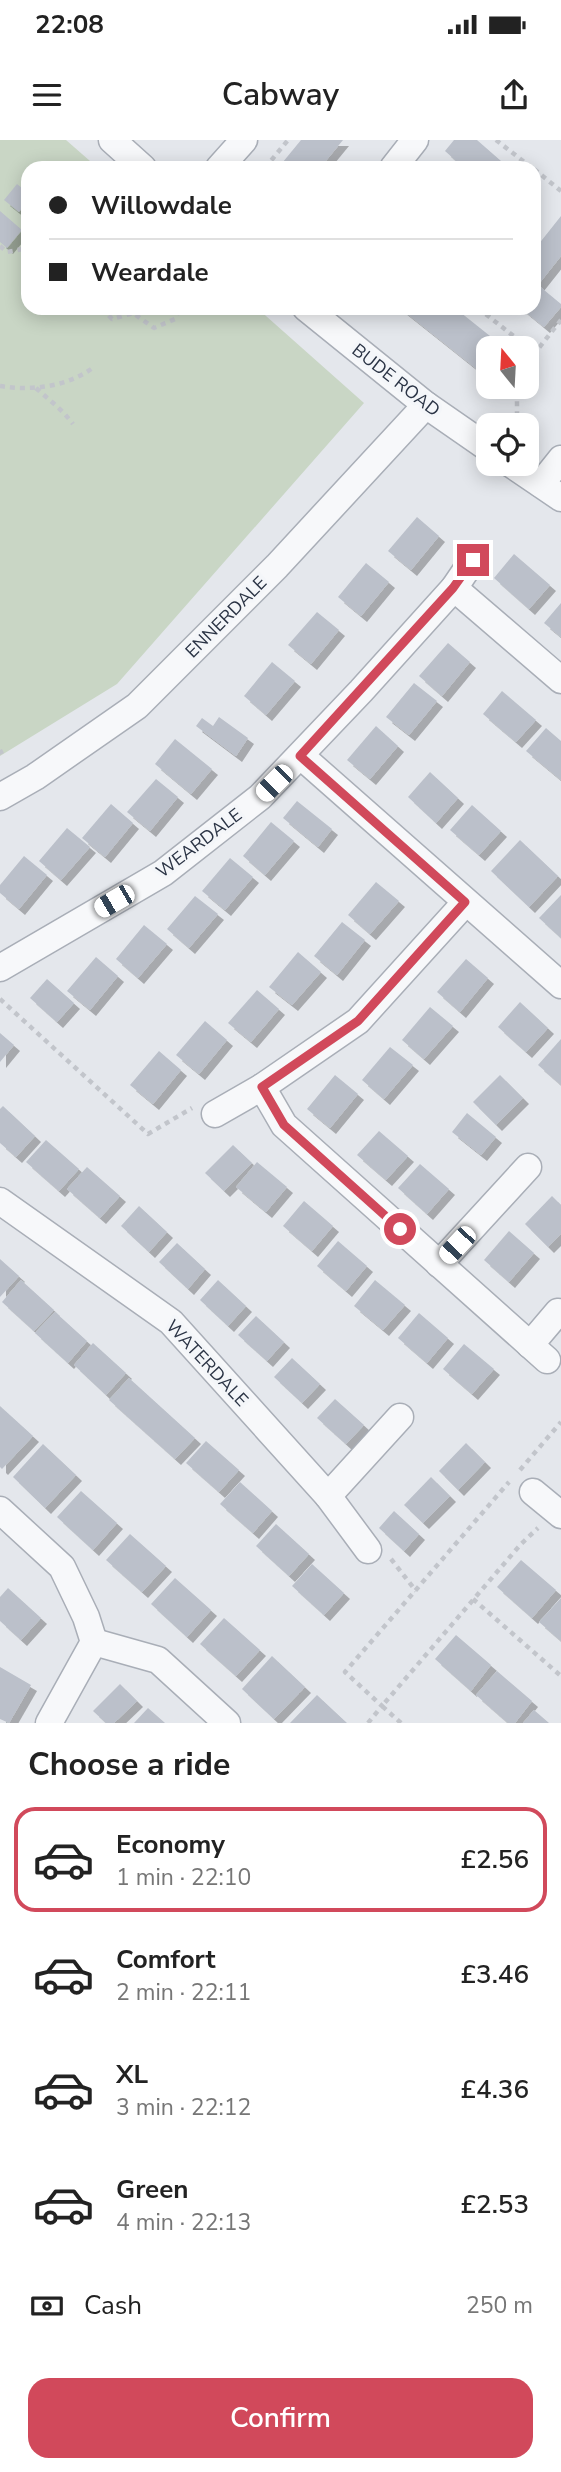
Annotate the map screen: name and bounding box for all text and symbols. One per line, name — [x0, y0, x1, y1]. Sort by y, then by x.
text: 22:08 — [35, 7, 104, 42]
text: Cabway — [222, 73, 339, 116]
icon: menu — [28, 76, 66, 114]
icon: share — [495, 76, 533, 114]
text: Willowdale — [91, 188, 232, 223]
text: Weardale — [91, 255, 209, 290]
north arrow — [476, 336, 539, 399]
map controls — [476, 336, 539, 476]
street label: BUDE ROAD — [347, 338, 445, 422]
button: locate — [476, 413, 539, 476]
route end — [457, 544, 489, 576]
street label: ENNERDALE — [180, 571, 272, 663]
car — [252, 761, 297, 805]
street label: WEARDALE — [151, 803, 247, 883]
car — [91, 881, 138, 921]
route start — [384, 1213, 416, 1245]
car — [435, 1222, 480, 1268]
street label: WATERDALE — [161, 1314, 253, 1412]
text: Choose a ride — [28, 1743, 230, 1786]
text: Economy — [116, 1827, 225, 1862]
icon: car — [32, 1828, 95, 1891]
text: £2.56 — [460, 1842, 529, 1877]
text: 1 min · 22:10 — [116, 1862, 251, 1893]
text: Comfort — [116, 1942, 216, 1977]
icon: car — [32, 1943, 95, 2006]
text: £3.46 — [460, 1957, 529, 1992]
text: 2 min · 22:11 — [116, 1977, 251, 2008]
text: XL — [116, 2057, 148, 2092]
icon: car — [32, 2058, 95, 2121]
text: £4.36 — [460, 2072, 529, 2107]
text: 3 min · 22:12 — [116, 2092, 251, 2123]
text: Green — [116, 2172, 189, 2207]
icon: car — [32, 2173, 95, 2236]
text: £2.53 — [460, 2187, 529, 2222]
text: 4 min · 22:13 — [116, 2207, 251, 2238]
icon: cash — [28, 2287, 66, 2325]
text: Cash — [84, 2288, 142, 2323]
text: 250 m — [466, 2290, 533, 2321]
button: Confirm — [28, 2378, 533, 2458]

